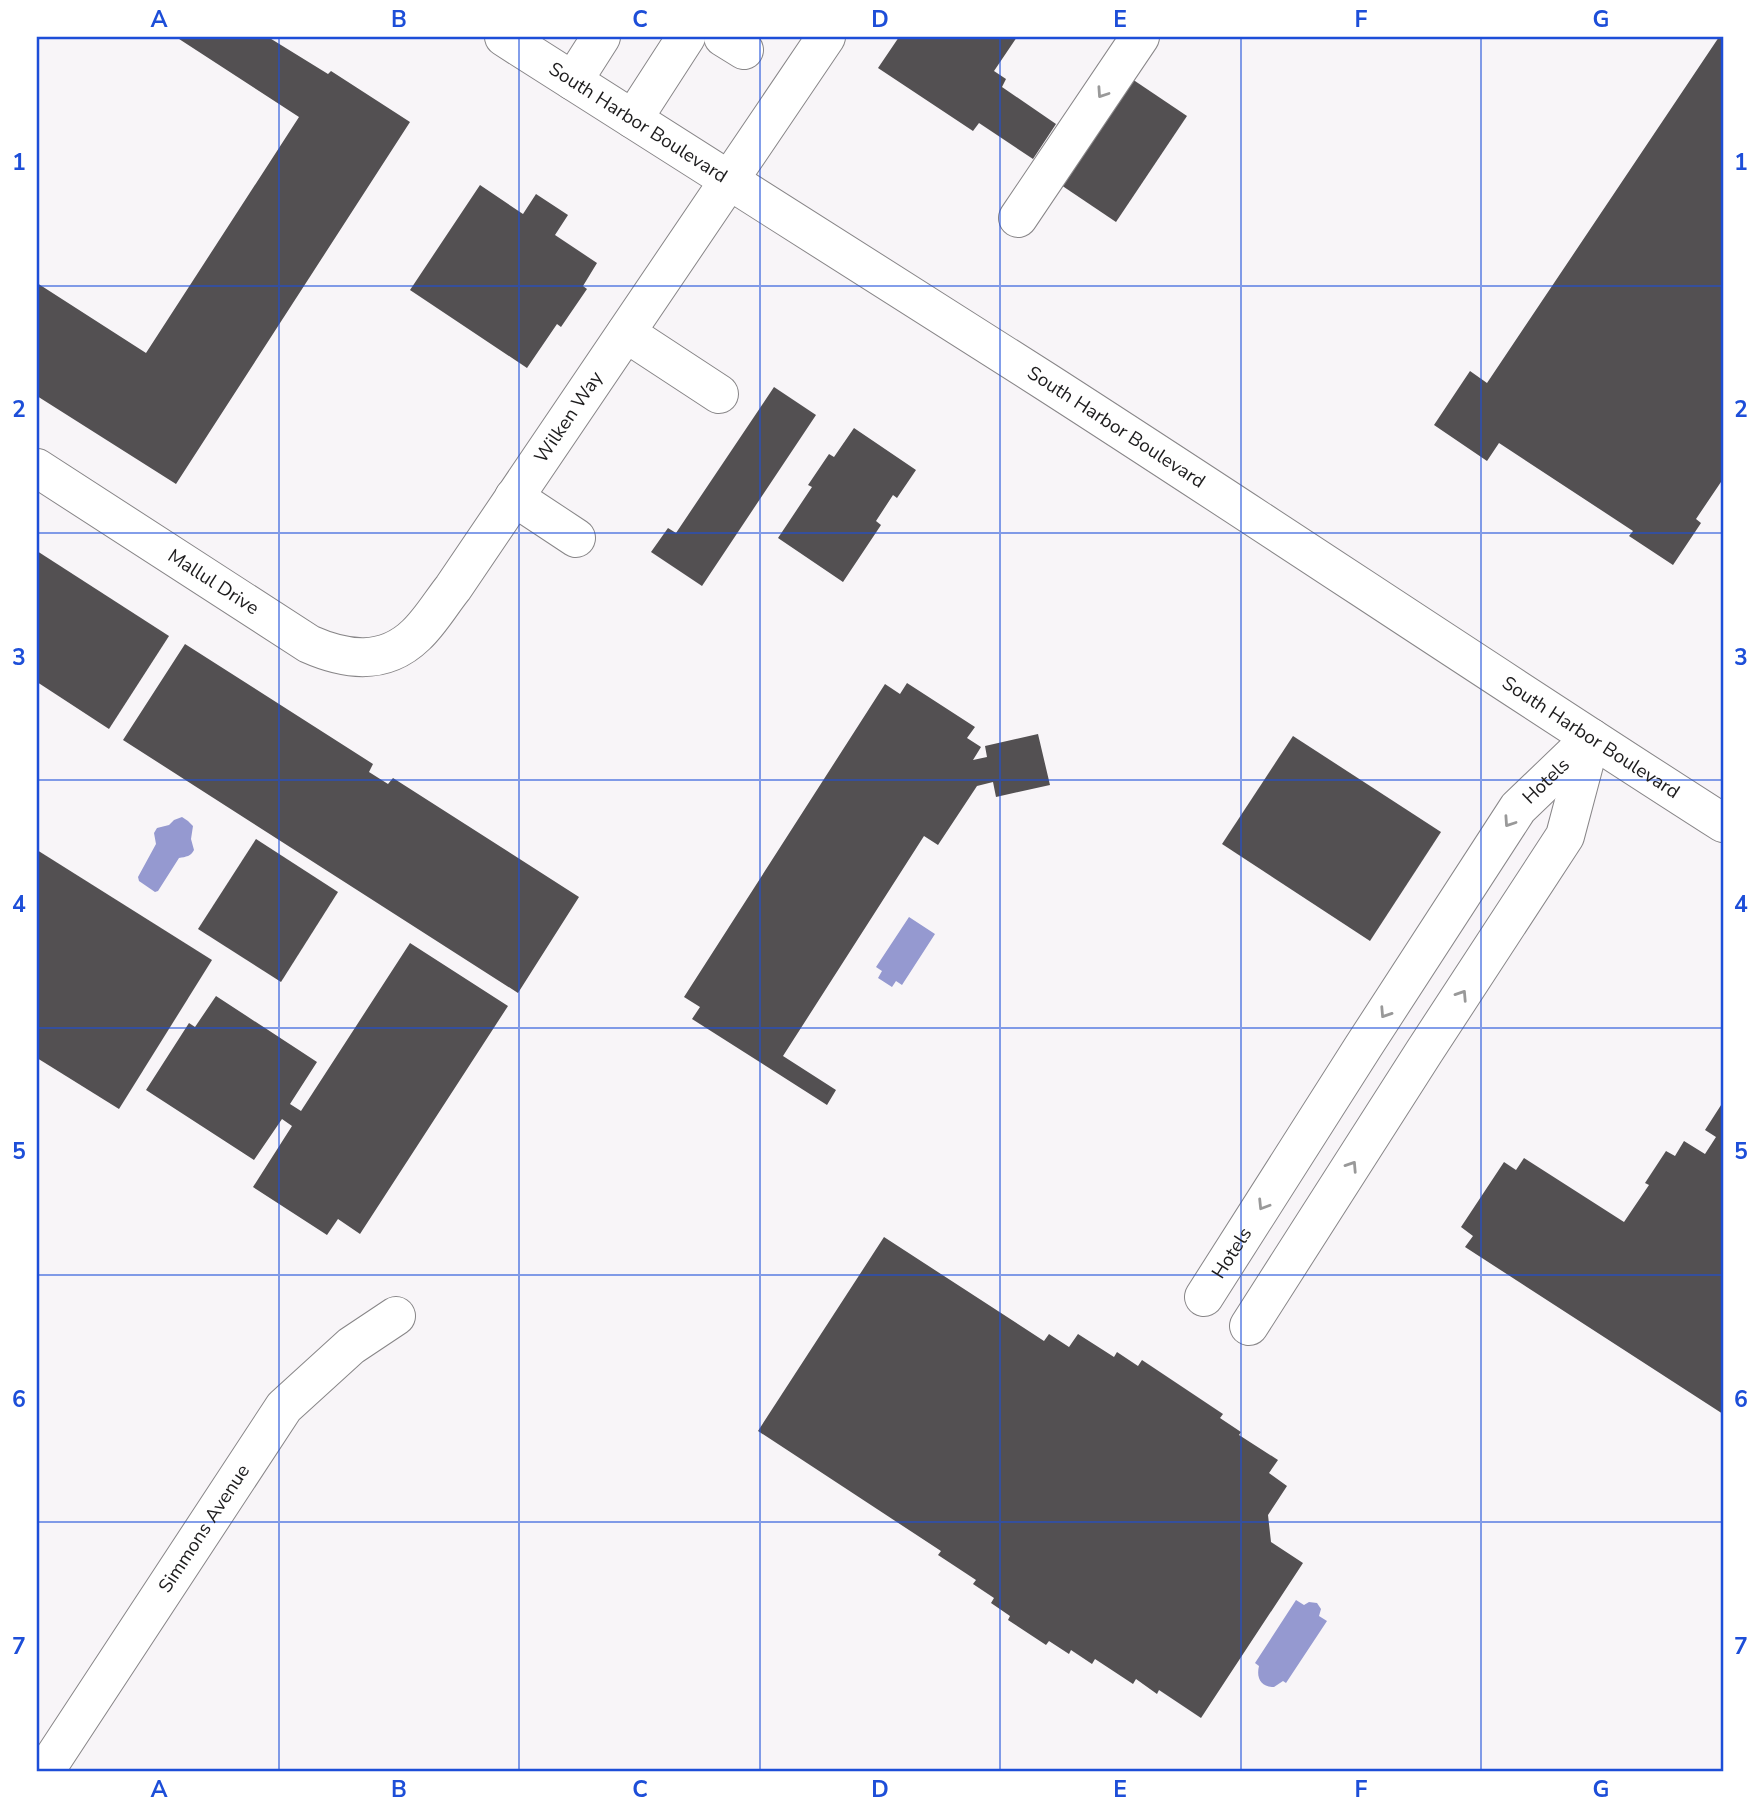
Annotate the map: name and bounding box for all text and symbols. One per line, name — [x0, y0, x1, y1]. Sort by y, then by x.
text: A — [150, 4, 168, 35]
text: B — [391, 4, 407, 35]
text: C — [632, 4, 648, 35]
text: D — [871, 4, 889, 35]
text: E — [1113, 4, 1127, 35]
text: F — [1355, 4, 1368, 35]
text: G — [1593, 4, 1609, 35]
street label: South Harbor Boulevard — [544, 56, 732, 189]
one-way arrow — [1098, 85, 1110, 98]
text: 1 — [12, 147, 26, 178]
text: 1 — [1734, 147, 1748, 178]
street label: South Harbor Boulevard — [1022, 360, 1210, 494]
street label: Wilken Way — [528, 366, 609, 468]
text: 2 — [12, 394, 26, 425]
text: 2 — [1734, 394, 1748, 425]
street label: Mallul Drive — [163, 543, 264, 621]
text: 3 — [12, 642, 26, 673]
text: 3 — [1734, 642, 1748, 673]
street label: South Harbor Boulevard — [1497, 670, 1685, 805]
street label: Hotels — [1517, 752, 1575, 810]
one-way arrow — [1505, 814, 1517, 827]
text: 4 — [12, 889, 26, 920]
text: 4 — [1734, 889, 1748, 920]
one-way arrow — [1454, 989, 1467, 1002]
one-way arrow — [1381, 1005, 1394, 1018]
text: 5 — [12, 1136, 26, 1167]
text: 5 — [1734, 1136, 1748, 1167]
one-way arrow — [1344, 1160, 1357, 1173]
one-way arrow — [1258, 1197, 1271, 1210]
street label: Hotels — [1206, 1222, 1258, 1284]
text: 6 — [12, 1384, 26, 1415]
text: 6 — [1734, 1384, 1748, 1415]
street label: Simmons Avenue — [152, 1459, 256, 1598]
text: 7 — [12, 1631, 26, 1662]
text: 7 — [1734, 1631, 1748, 1662]
text: A — [150, 1774, 168, 1805]
text: B — [391, 1774, 407, 1805]
text: C — [632, 1774, 648, 1805]
text: D — [871, 1774, 889, 1805]
text: E — [1113, 1774, 1127, 1805]
text: F — [1355, 1774, 1368, 1805]
text: G — [1593, 1774, 1609, 1805]

